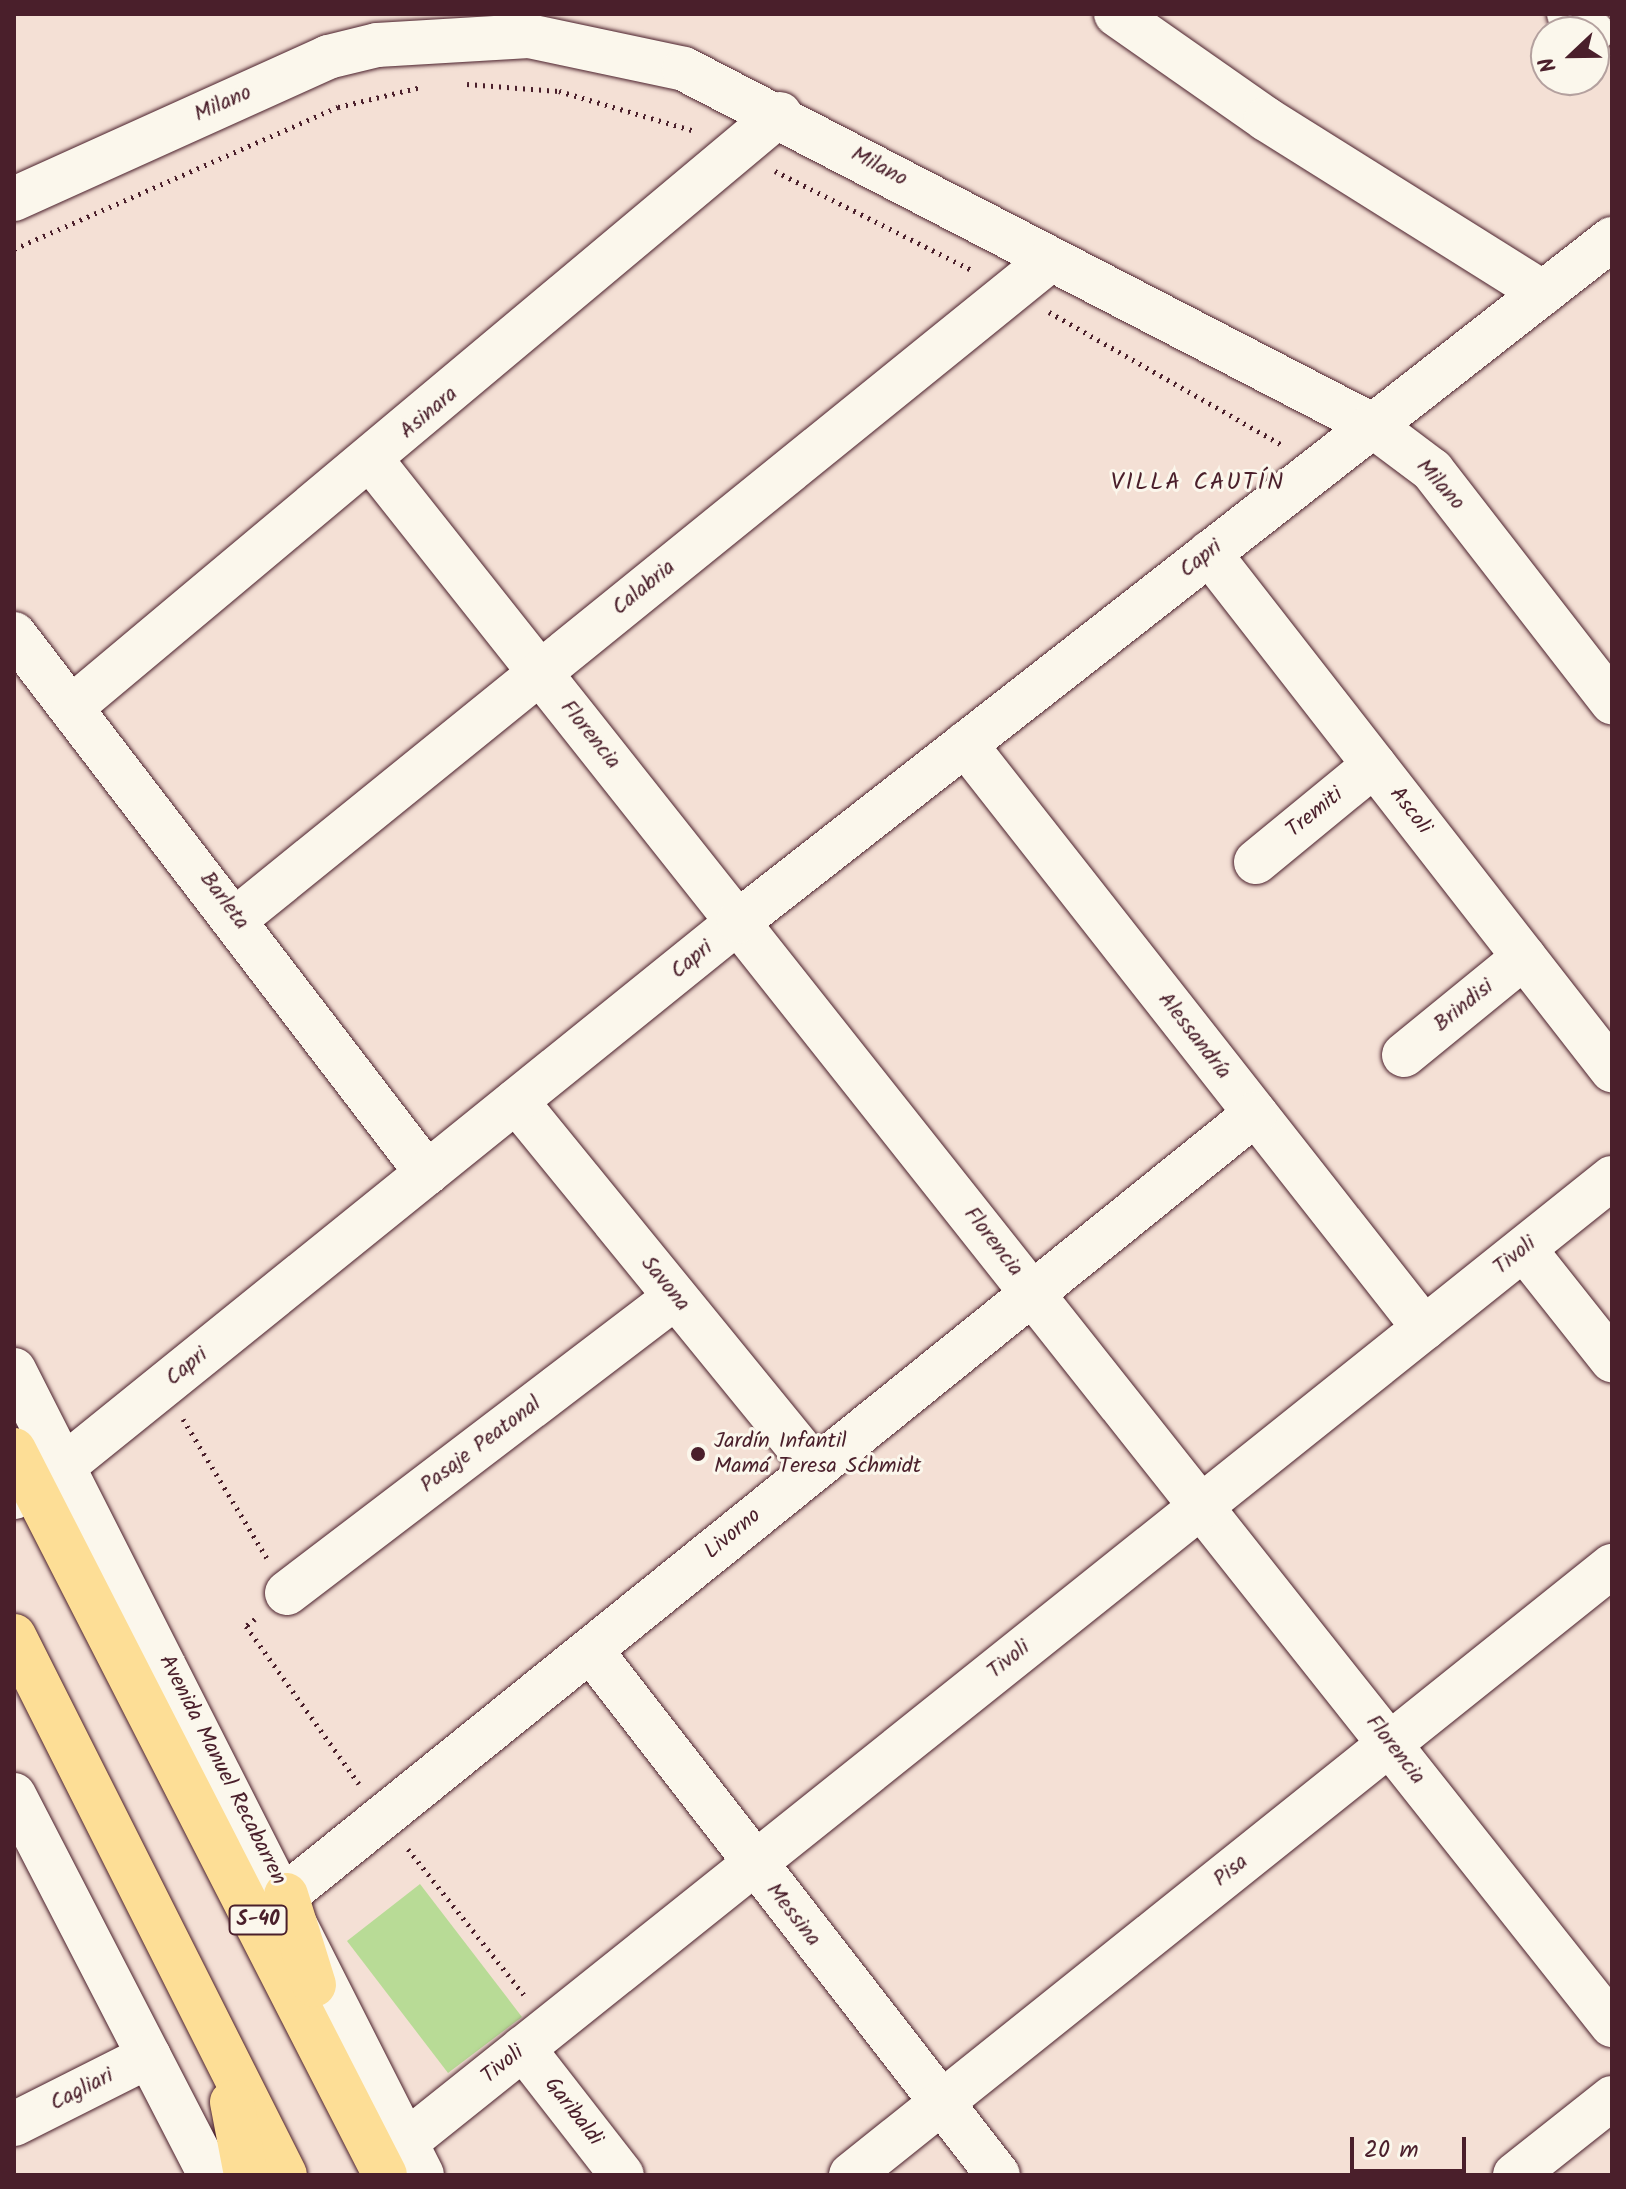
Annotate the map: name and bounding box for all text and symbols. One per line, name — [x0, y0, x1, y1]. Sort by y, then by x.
north arrow — [1530, 16, 1610, 96]
text: N — [1530, 51, 1568, 77]
street label: Milano — [190, 80, 256, 128]
street label: Milano — [846, 141, 912, 193]
street label: Asinara — [395, 381, 463, 445]
street label: Milano — [1410, 454, 1470, 516]
district label: VILLA CAUTÍN — [1111, 469, 1285, 497]
street label: Capri — [1175, 534, 1227, 584]
street label: Calabria — [607, 555, 681, 621]
street label: Florencia — [554, 695, 626, 775]
street label: Tremiti — [1281, 782, 1349, 844]
street label: Ascoli — [1383, 782, 1437, 840]
street label: Barleta — [194, 867, 254, 935]
street label: Capri — [666, 935, 718, 985]
street label: Brindisi — [1429, 974, 1499, 1038]
street label: Alessandría — [1152, 987, 1236, 1085]
street label: Florencia — [958, 1202, 1028, 1282]
street label: Tivoli — [1488, 1231, 1542, 1281]
street label: Savona — [635, 1251, 695, 1317]
street label: Capri — [161, 1342, 213, 1392]
street label: Pasaje Peatonal — [415, 1391, 547, 1499]
place label: Jardín Infantil Mamá Teresa Schmidt — [714, 1428, 921, 1480]
marker: Jardín Infantil Mamá Teresa Schmidt — [689, 1445, 707, 1463]
street label: Livorno — [699, 1503, 767, 1565]
street label: Tivoli — [982, 1635, 1036, 1685]
street label: Avenida Manuel Recabarren — [152, 1651, 292, 1889]
street label: Florencia — [1360, 1710, 1430, 1790]
street label: Pisa — [1208, 1849, 1254, 1893]
street label: Messina — [760, 1878, 826, 1952]
road number: S-40 — [228, 1904, 288, 1936]
street label: Tivoli — [476, 2040, 530, 2090]
street label: Cagliari — [46, 2063, 118, 2117]
street label: Garibaldi — [538, 2072, 608, 2152]
scale bar — [1354, 2121, 1470, 2171]
text: 20 m — [1364, 2131, 1419, 2170]

